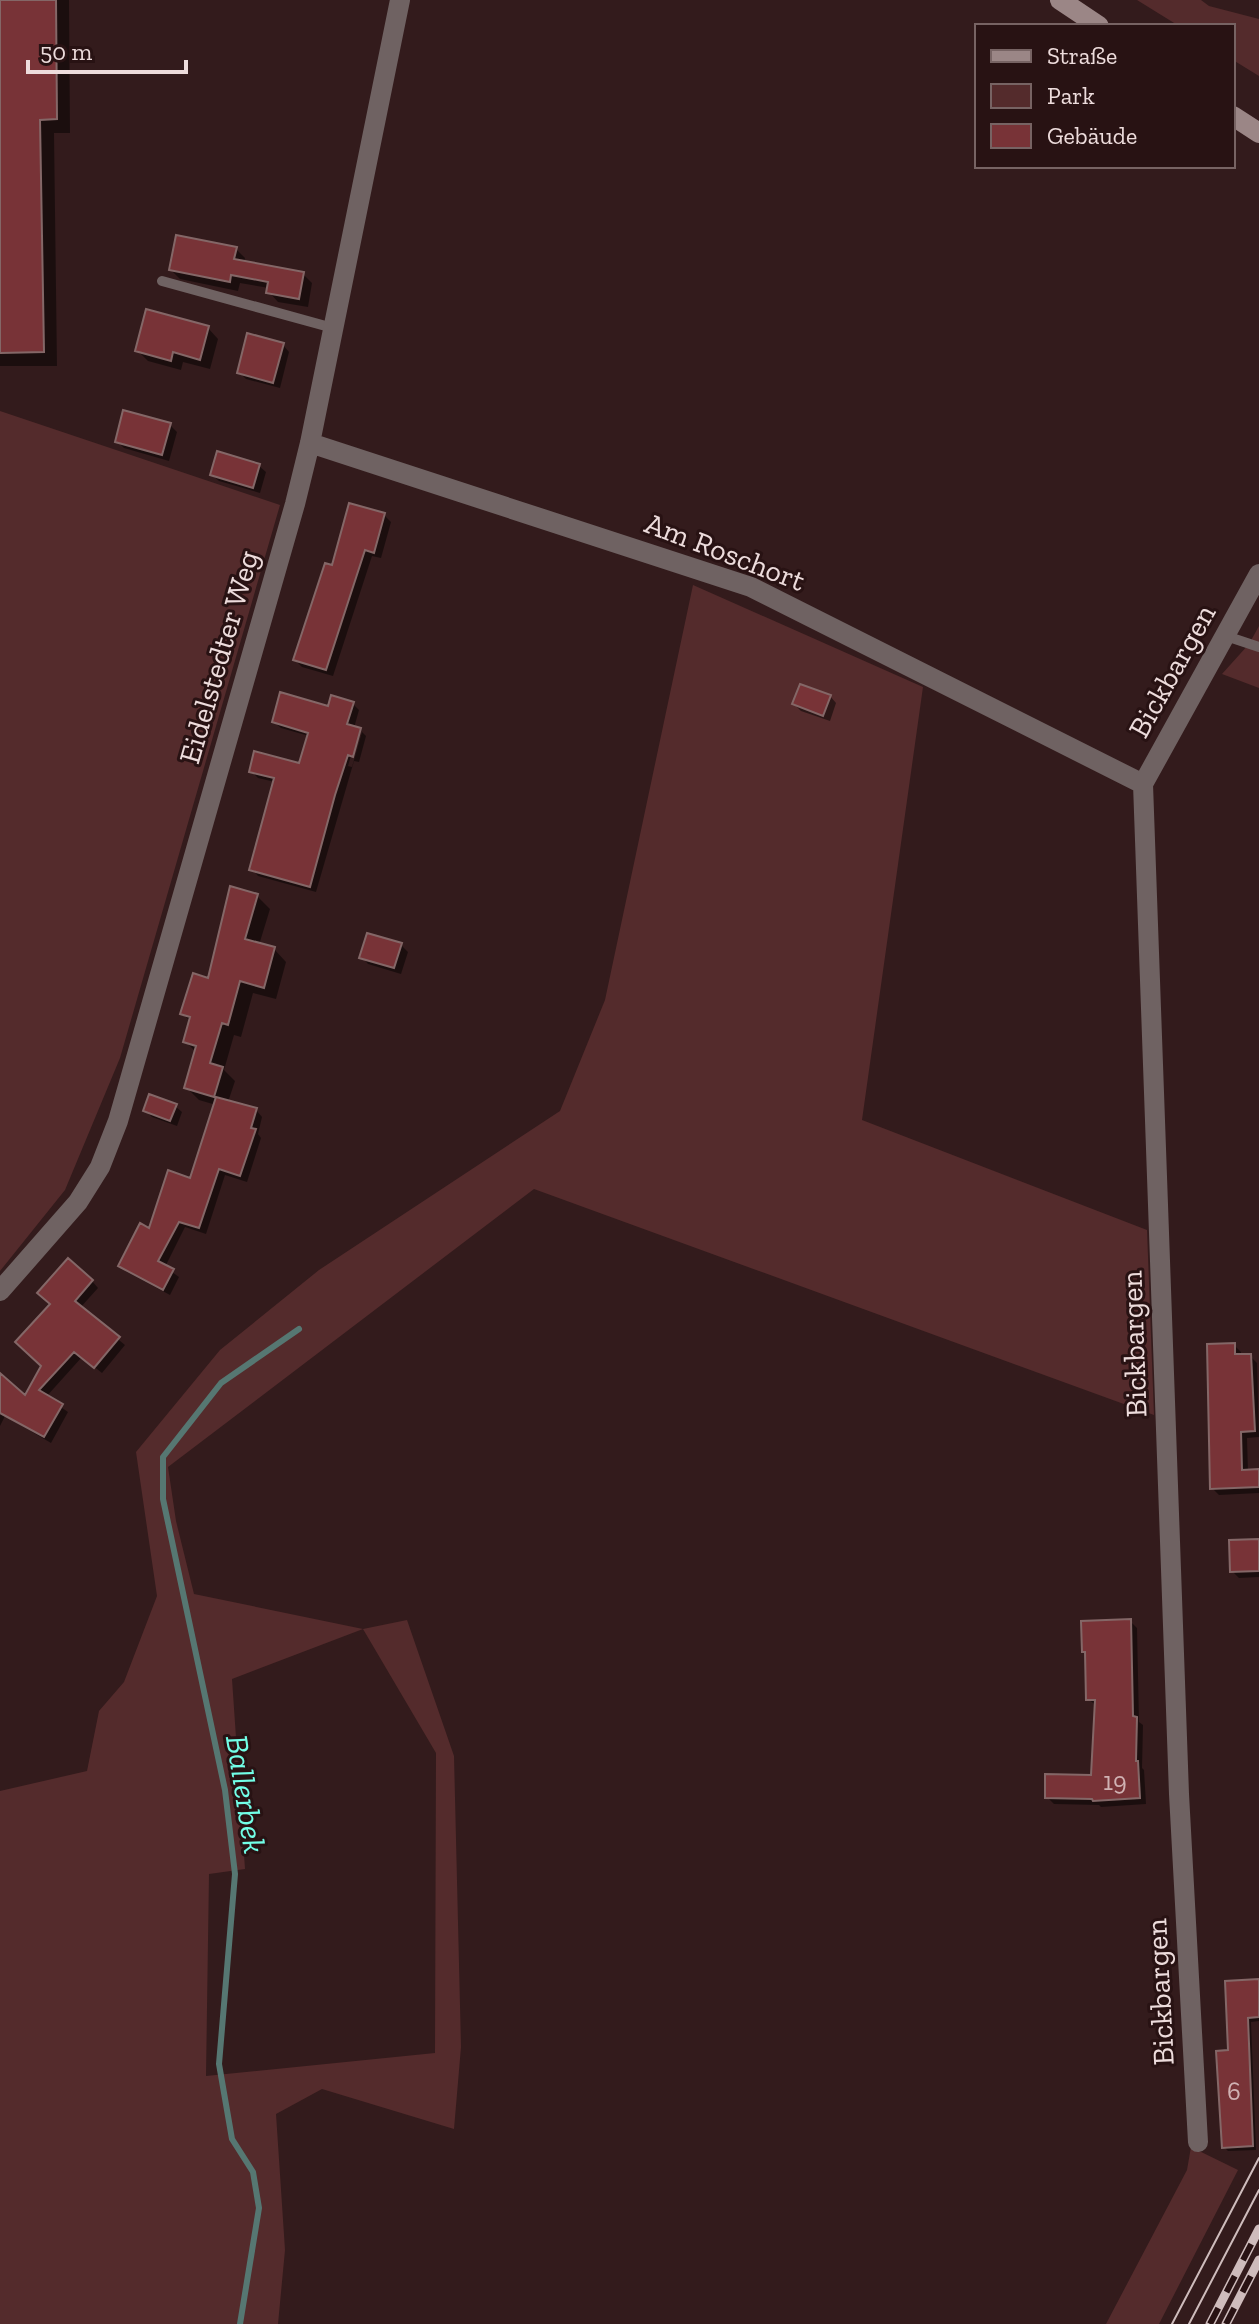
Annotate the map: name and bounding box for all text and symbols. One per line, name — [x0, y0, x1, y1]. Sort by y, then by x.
scale bar — [28, 24, 186, 74]
legend — [975, 24, 1235, 168]
text: 50 m — [40, 37, 93, 66]
text: Straße — [1047, 41, 1117, 70]
text: Park — [1047, 81, 1095, 110]
text: Gebäude — [1047, 121, 1137, 150]
street label: Am Roschort — [640, 505, 810, 599]
street label: Eidelstedter Weg — [171, 546, 267, 768]
street label: Bickbargen — [1121, 598, 1223, 744]
street label: Bickbargen — [1113, 1270, 1155, 1418]
water label: Ballerbek — [218, 1732, 274, 1856]
house number: 19 — [1103, 1765, 1127, 1797]
street label: Bickbargen — [1138, 1918, 1182, 2066]
house number: 6 — [1227, 2075, 1241, 2107]

